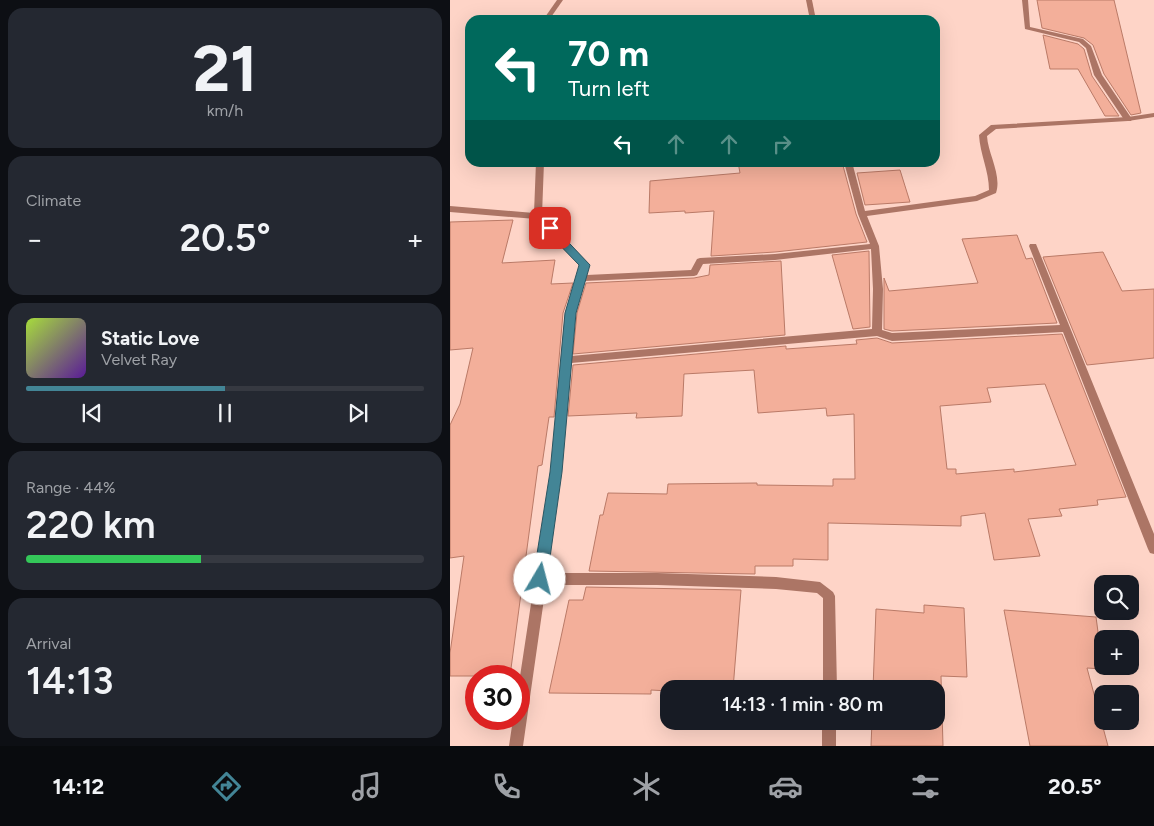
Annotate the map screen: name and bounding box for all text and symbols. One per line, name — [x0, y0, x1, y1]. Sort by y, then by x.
text: 21 — [192, 29, 258, 107]
text: 70 m — [568, 33, 649, 75]
icon: left — [485, 35, 550, 100]
text: Turn left — [568, 75, 650, 102]
text: km/h — [207, 101, 243, 120]
icon: left — [609, 130, 637, 158]
icon: ahead — [662, 130, 690, 158]
icon: ahead — [715, 130, 743, 158]
icon: right — [768, 130, 796, 158]
text: Climate — [26, 191, 81, 210]
pin — [529, 207, 571, 249]
icon: arrive — [536, 214, 564, 242]
text: 20.5° — [179, 215, 271, 261]
text: − — [26, 222, 43, 256]
text: + — [407, 222, 424, 256]
text: Static Love — [101, 327, 199, 350]
text: Velvet Ray — [101, 350, 177, 369]
icon: previous — [78, 399, 106, 427]
icon: pause — [211, 399, 239, 427]
icon: next — [344, 399, 372, 427]
text: Range · 44% — [26, 478, 116, 497]
text: 220 km — [26, 502, 156, 548]
position arrow — [513, 552, 565, 604]
map controls — [1094, 575, 1139, 730]
button: search — [1094, 575, 1139, 620]
button: + — [1094, 630, 1139, 675]
text: Arrival — [26, 634, 71, 653]
text: 14:13 — [26, 658, 113, 704]
speed limit sign: 30 — [465, 665, 530, 730]
button: − — [1094, 685, 1139, 730]
text: 14:13 · 1 min · 80 m — [722, 693, 883, 716]
icon: directions — [209, 769, 244, 804]
icon: music — [349, 769, 384, 804]
icon: phone — [489, 769, 524, 804]
icon: climate — [629, 769, 664, 804]
icon: car — [768, 769, 803, 804]
icon: filters — [908, 769, 943, 804]
text: 14:12 — [52, 773, 104, 800]
text: 20.5° — [1048, 773, 1102, 800]

